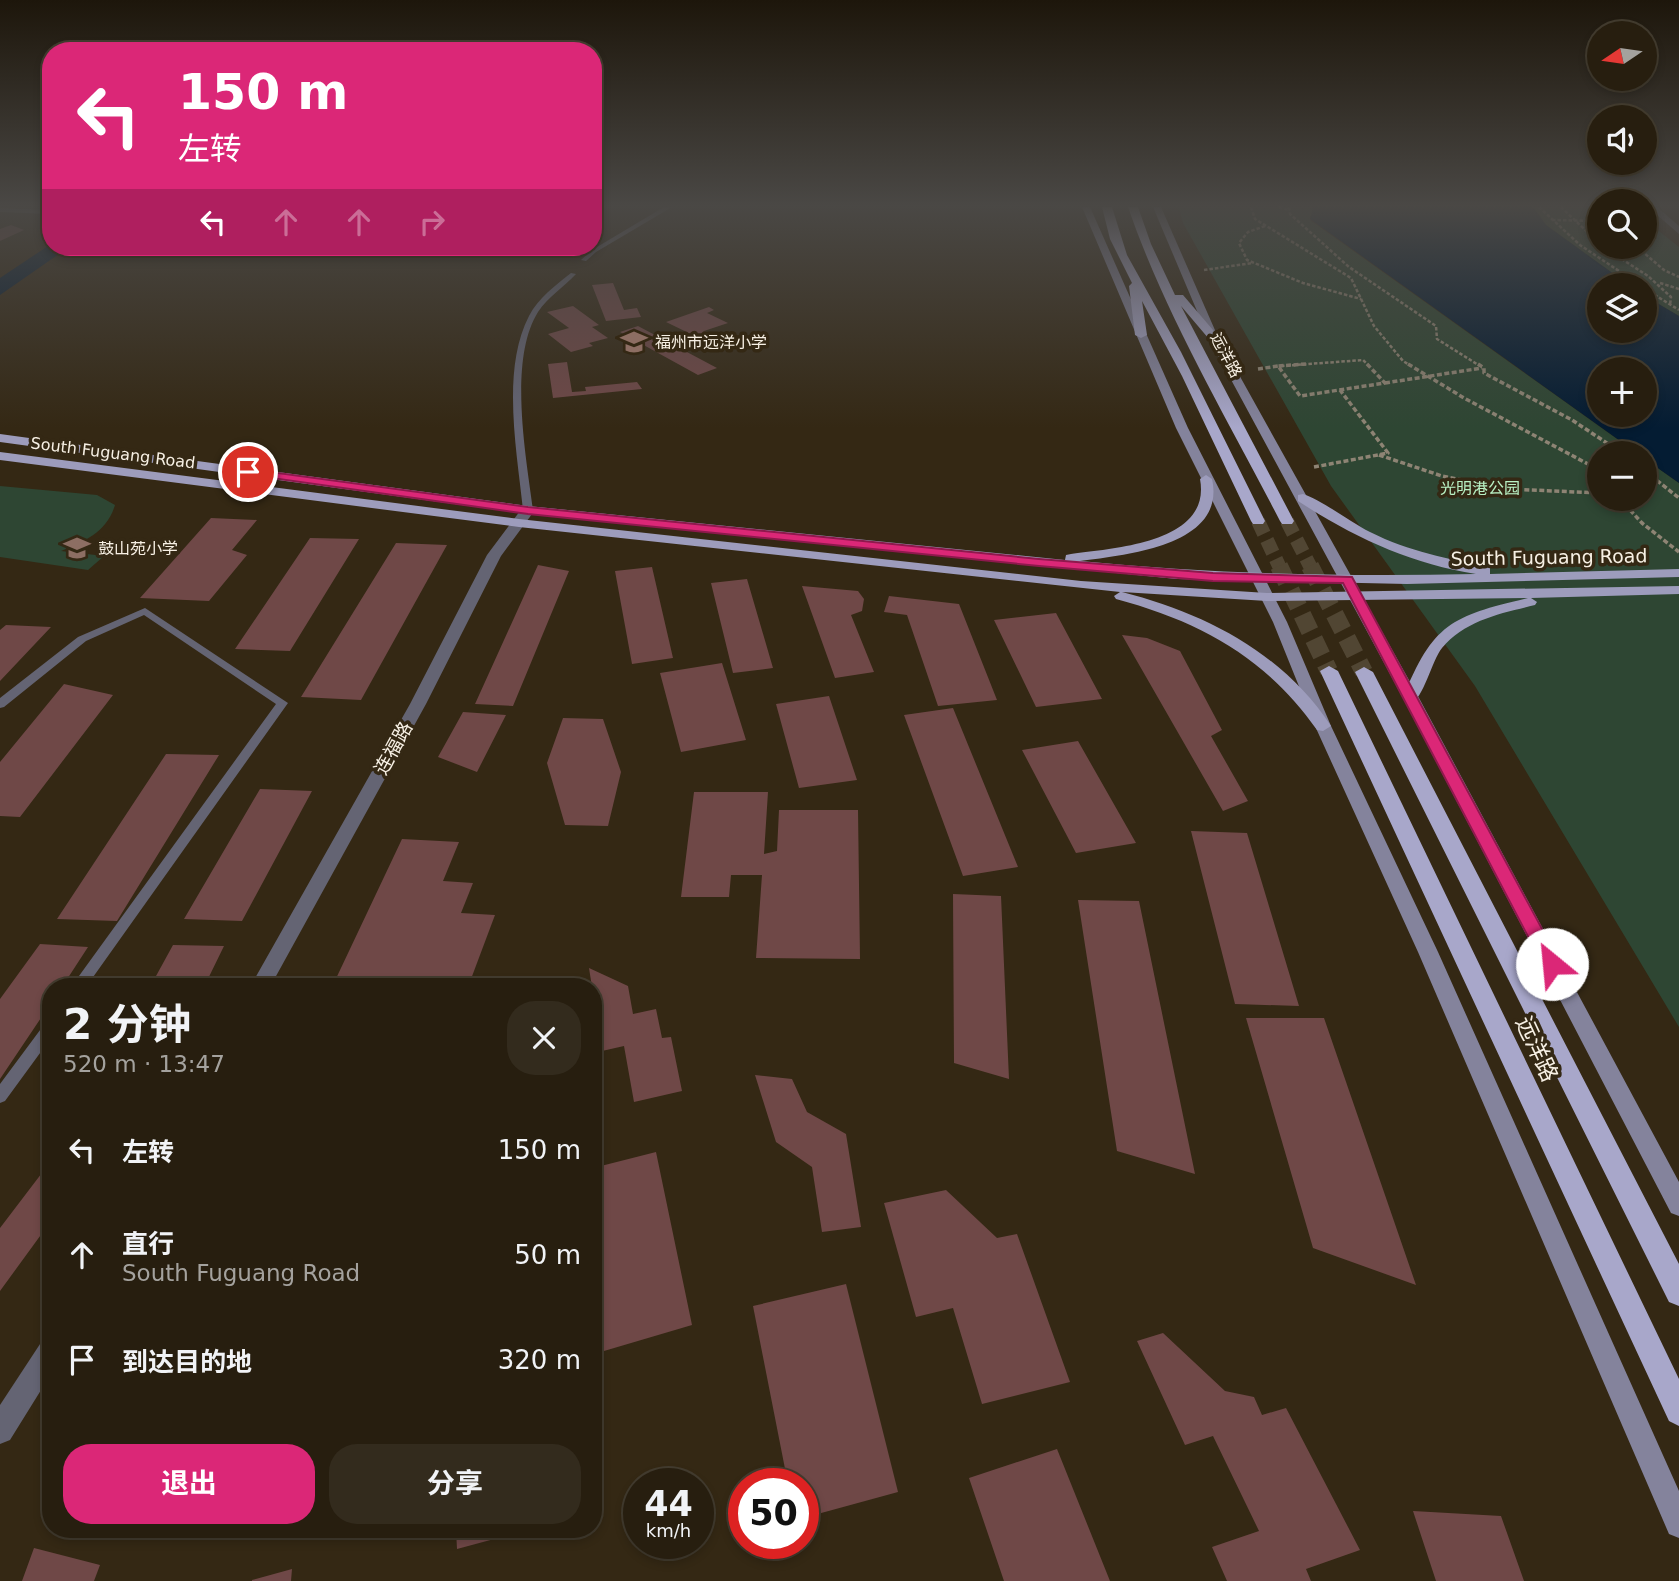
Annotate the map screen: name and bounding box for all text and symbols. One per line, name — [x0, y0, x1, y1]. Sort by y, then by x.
north arrow — [1587, 21, 1657, 91]
map controls — [1587, 21, 1657, 511]
text: 150 m — [178, 64, 348, 121]
icon: left — [63, 70, 154, 161]
button: sound — [1587, 105, 1657, 175]
text: 左转 — [178, 130, 242, 168]
button: search — [1587, 189, 1657, 259]
icon: left — [194, 203, 232, 241]
icon: ahead — [267, 203, 305, 241]
icon: ahead — [340, 203, 378, 241]
icon: right — [413, 203, 451, 241]
button: layers — [1587, 273, 1657, 343]
school or university icon: 福州市远洋小学 — [619, 327, 649, 357]
street label: 远洋路 — [1206, 329, 1246, 381]
place label: 福州市远洋小学 — [655, 333, 767, 352]
button: + — [1587, 357, 1657, 427]
street label: South Fuguang Road — [30, 433, 196, 473]
button: − — [1587, 441, 1657, 511]
pin — [218, 442, 278, 502]
icon: arrive — [229, 453, 267, 491]
park label: 光明港公园 — [1440, 479, 1520, 498]
school or university icon: 鼓山苑小学 — [62, 533, 92, 563]
place label: 鼓山苑小学 — [98, 539, 178, 558]
street label: South Fuguang Road — [1450, 544, 1648, 570]
street label: 连福路 — [370, 718, 416, 778]
position arrow — [1515, 927, 1589, 1001]
text: 2 分钟 — [63, 1000, 191, 1049]
button: close — [507, 1001, 581, 1075]
street label: 远洋路 — [1511, 1012, 1563, 1086]
text: 520 m · 13:47 — [63, 1051, 225, 1077]
icon: left — [63, 1131, 101, 1169]
text: 150 m — [498, 1135, 581, 1165]
text: 左转 — [122, 1137, 174, 1167]
text: 直行 — [122, 1229, 174, 1259]
icon: ahead — [63, 1236, 101, 1274]
text: 50 m — [514, 1240, 581, 1270]
text: South Fuguang Road — [122, 1260, 360, 1286]
icon: arrive — [63, 1341, 101, 1379]
text: 320 m — [498, 1345, 581, 1375]
text: 到达目的地 — [122, 1347, 252, 1377]
button: 退出 — [63, 1444, 315, 1524]
button: 分享 — [329, 1444, 581, 1524]
speed limit sign: 50 — [728, 1468, 819, 1559]
text: 44 — [644, 1484, 693, 1524]
text: km/h — [646, 1520, 691, 1541]

